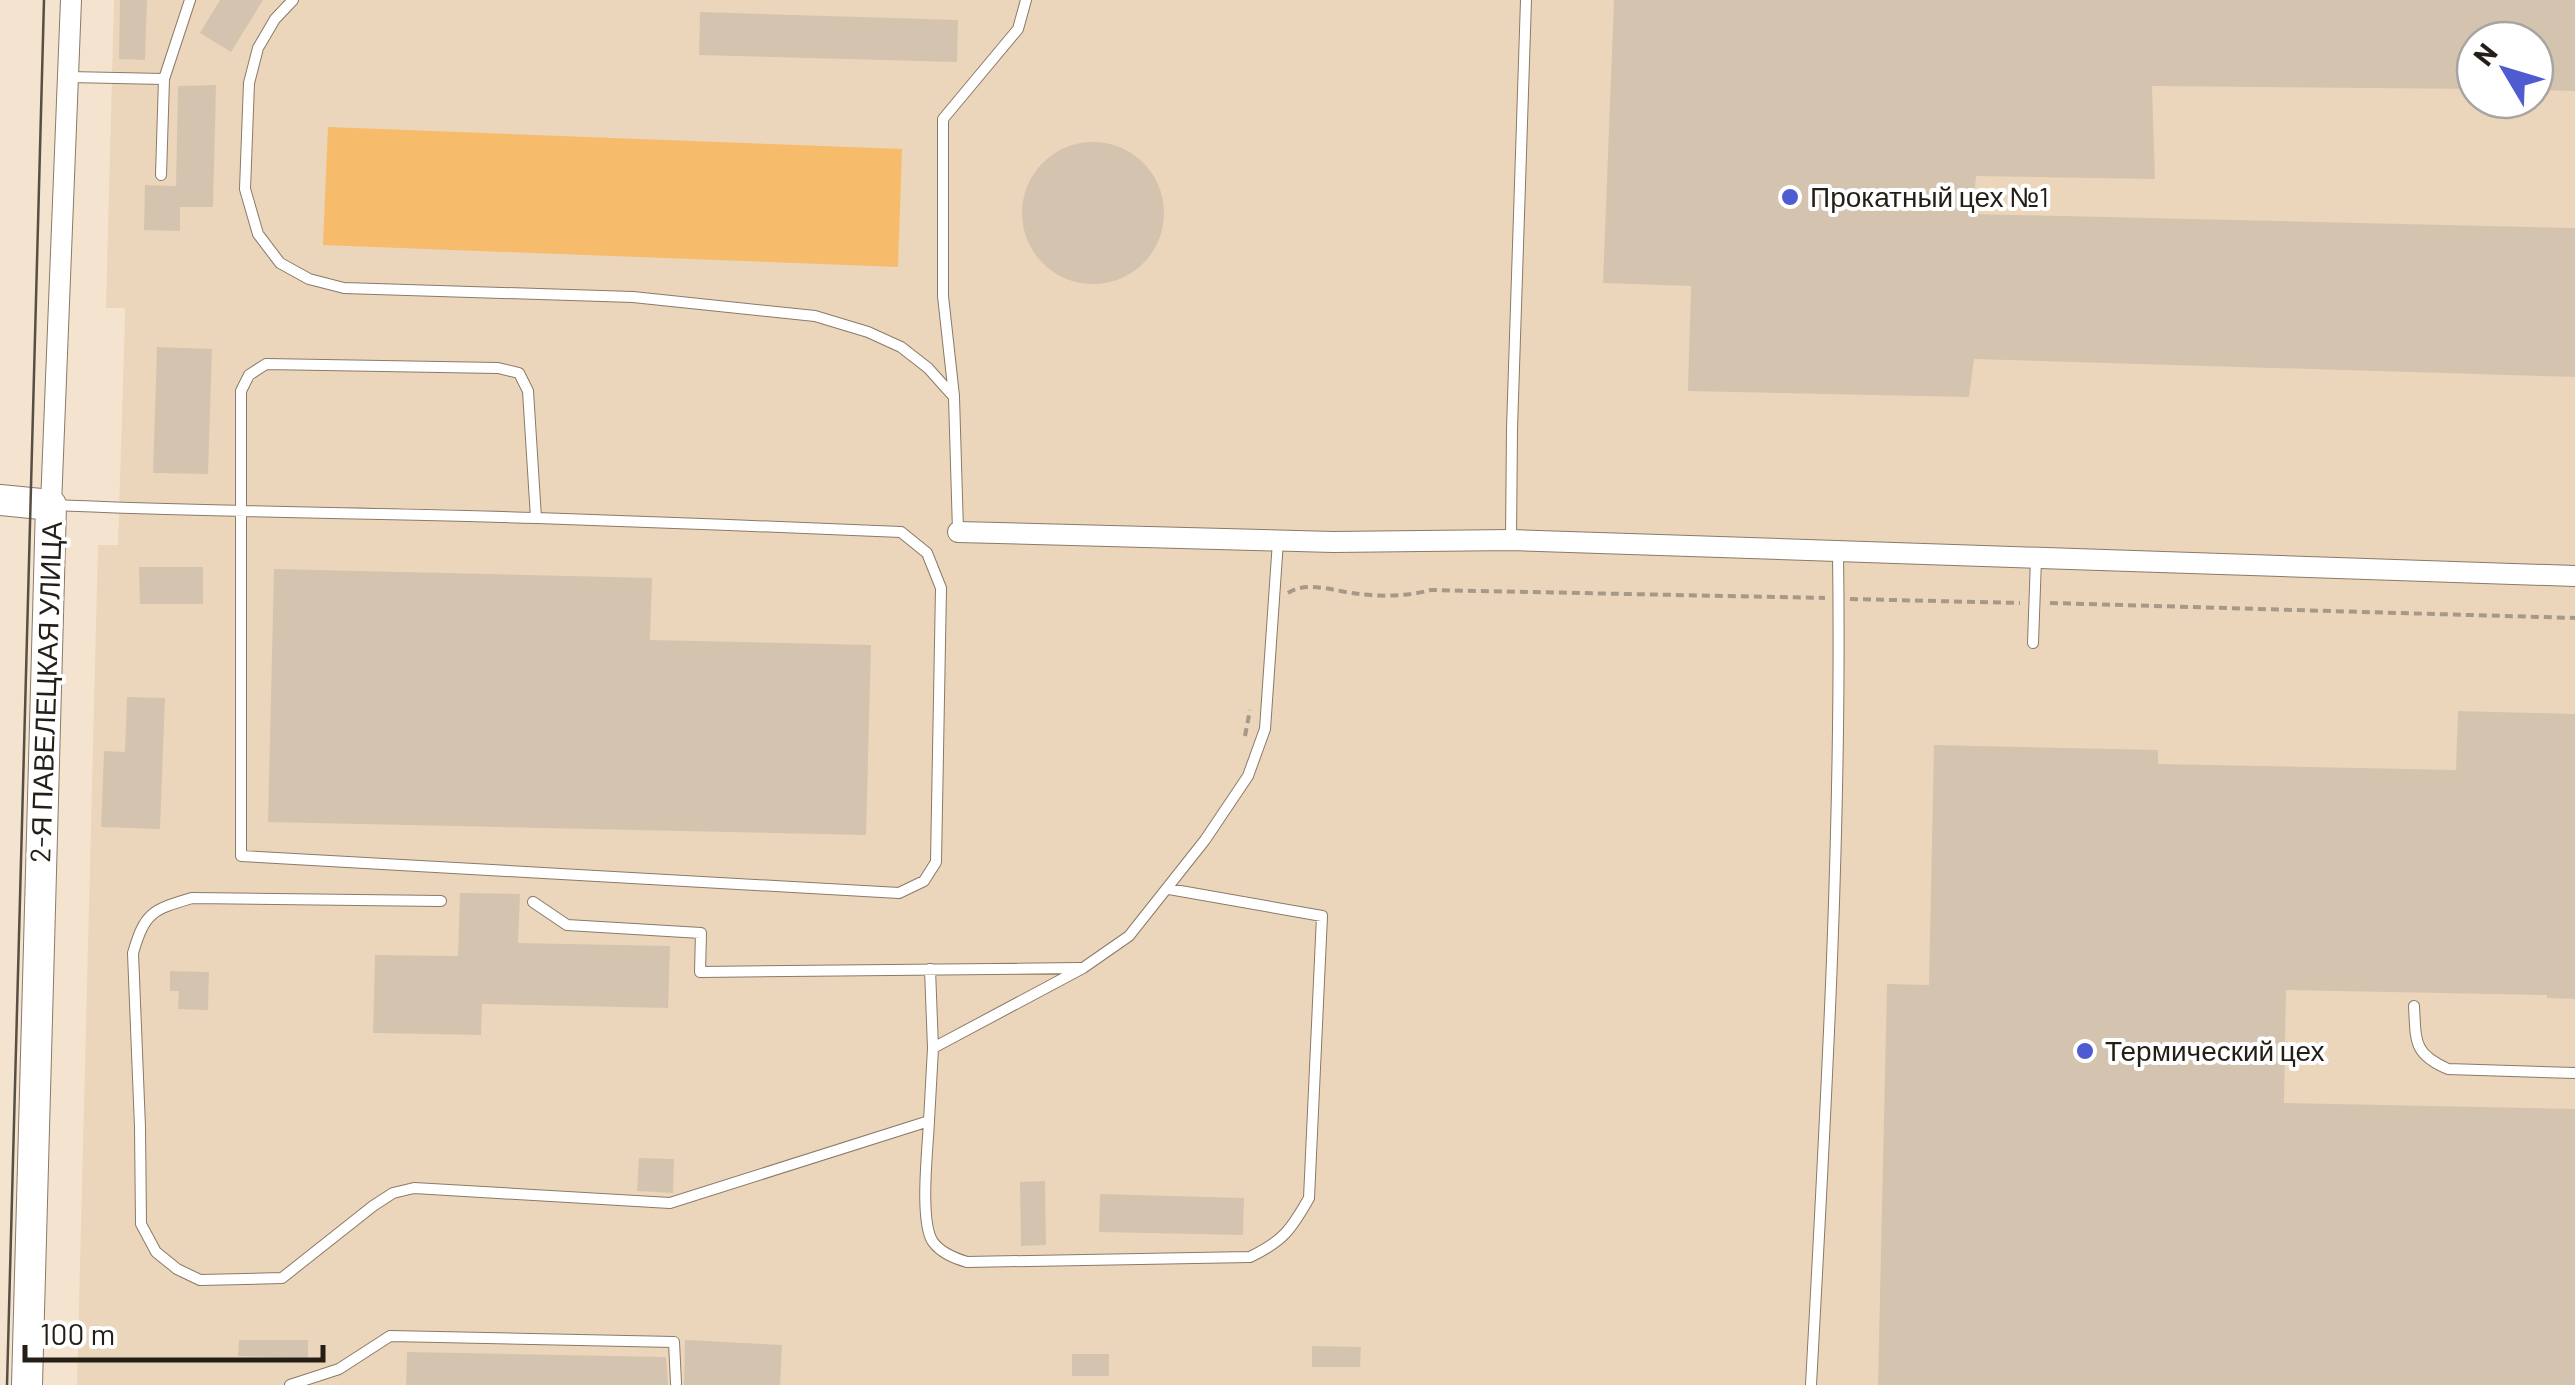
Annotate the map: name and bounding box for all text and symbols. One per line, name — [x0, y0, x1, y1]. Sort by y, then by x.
north arrow — [2455, 20, 2555, 120]
text: N — [2465, 36, 2504, 72]
place label: Прокатный цех №1 — [1810, 179, 2049, 213]
marker: Прокатный цех №1 — [1779, 186, 1801, 208]
street label: 2-Я ПАВЕЛЕЦКАЯ УЛИЦА — [22, 520, 68, 863]
place label: Термический цех — [2105, 1033, 2325, 1067]
marker: Термический цех — [2074, 1040, 2096, 1062]
scale bar — [25, 1300, 322, 1362]
text: 100 m — [40, 1315, 115, 1351]

